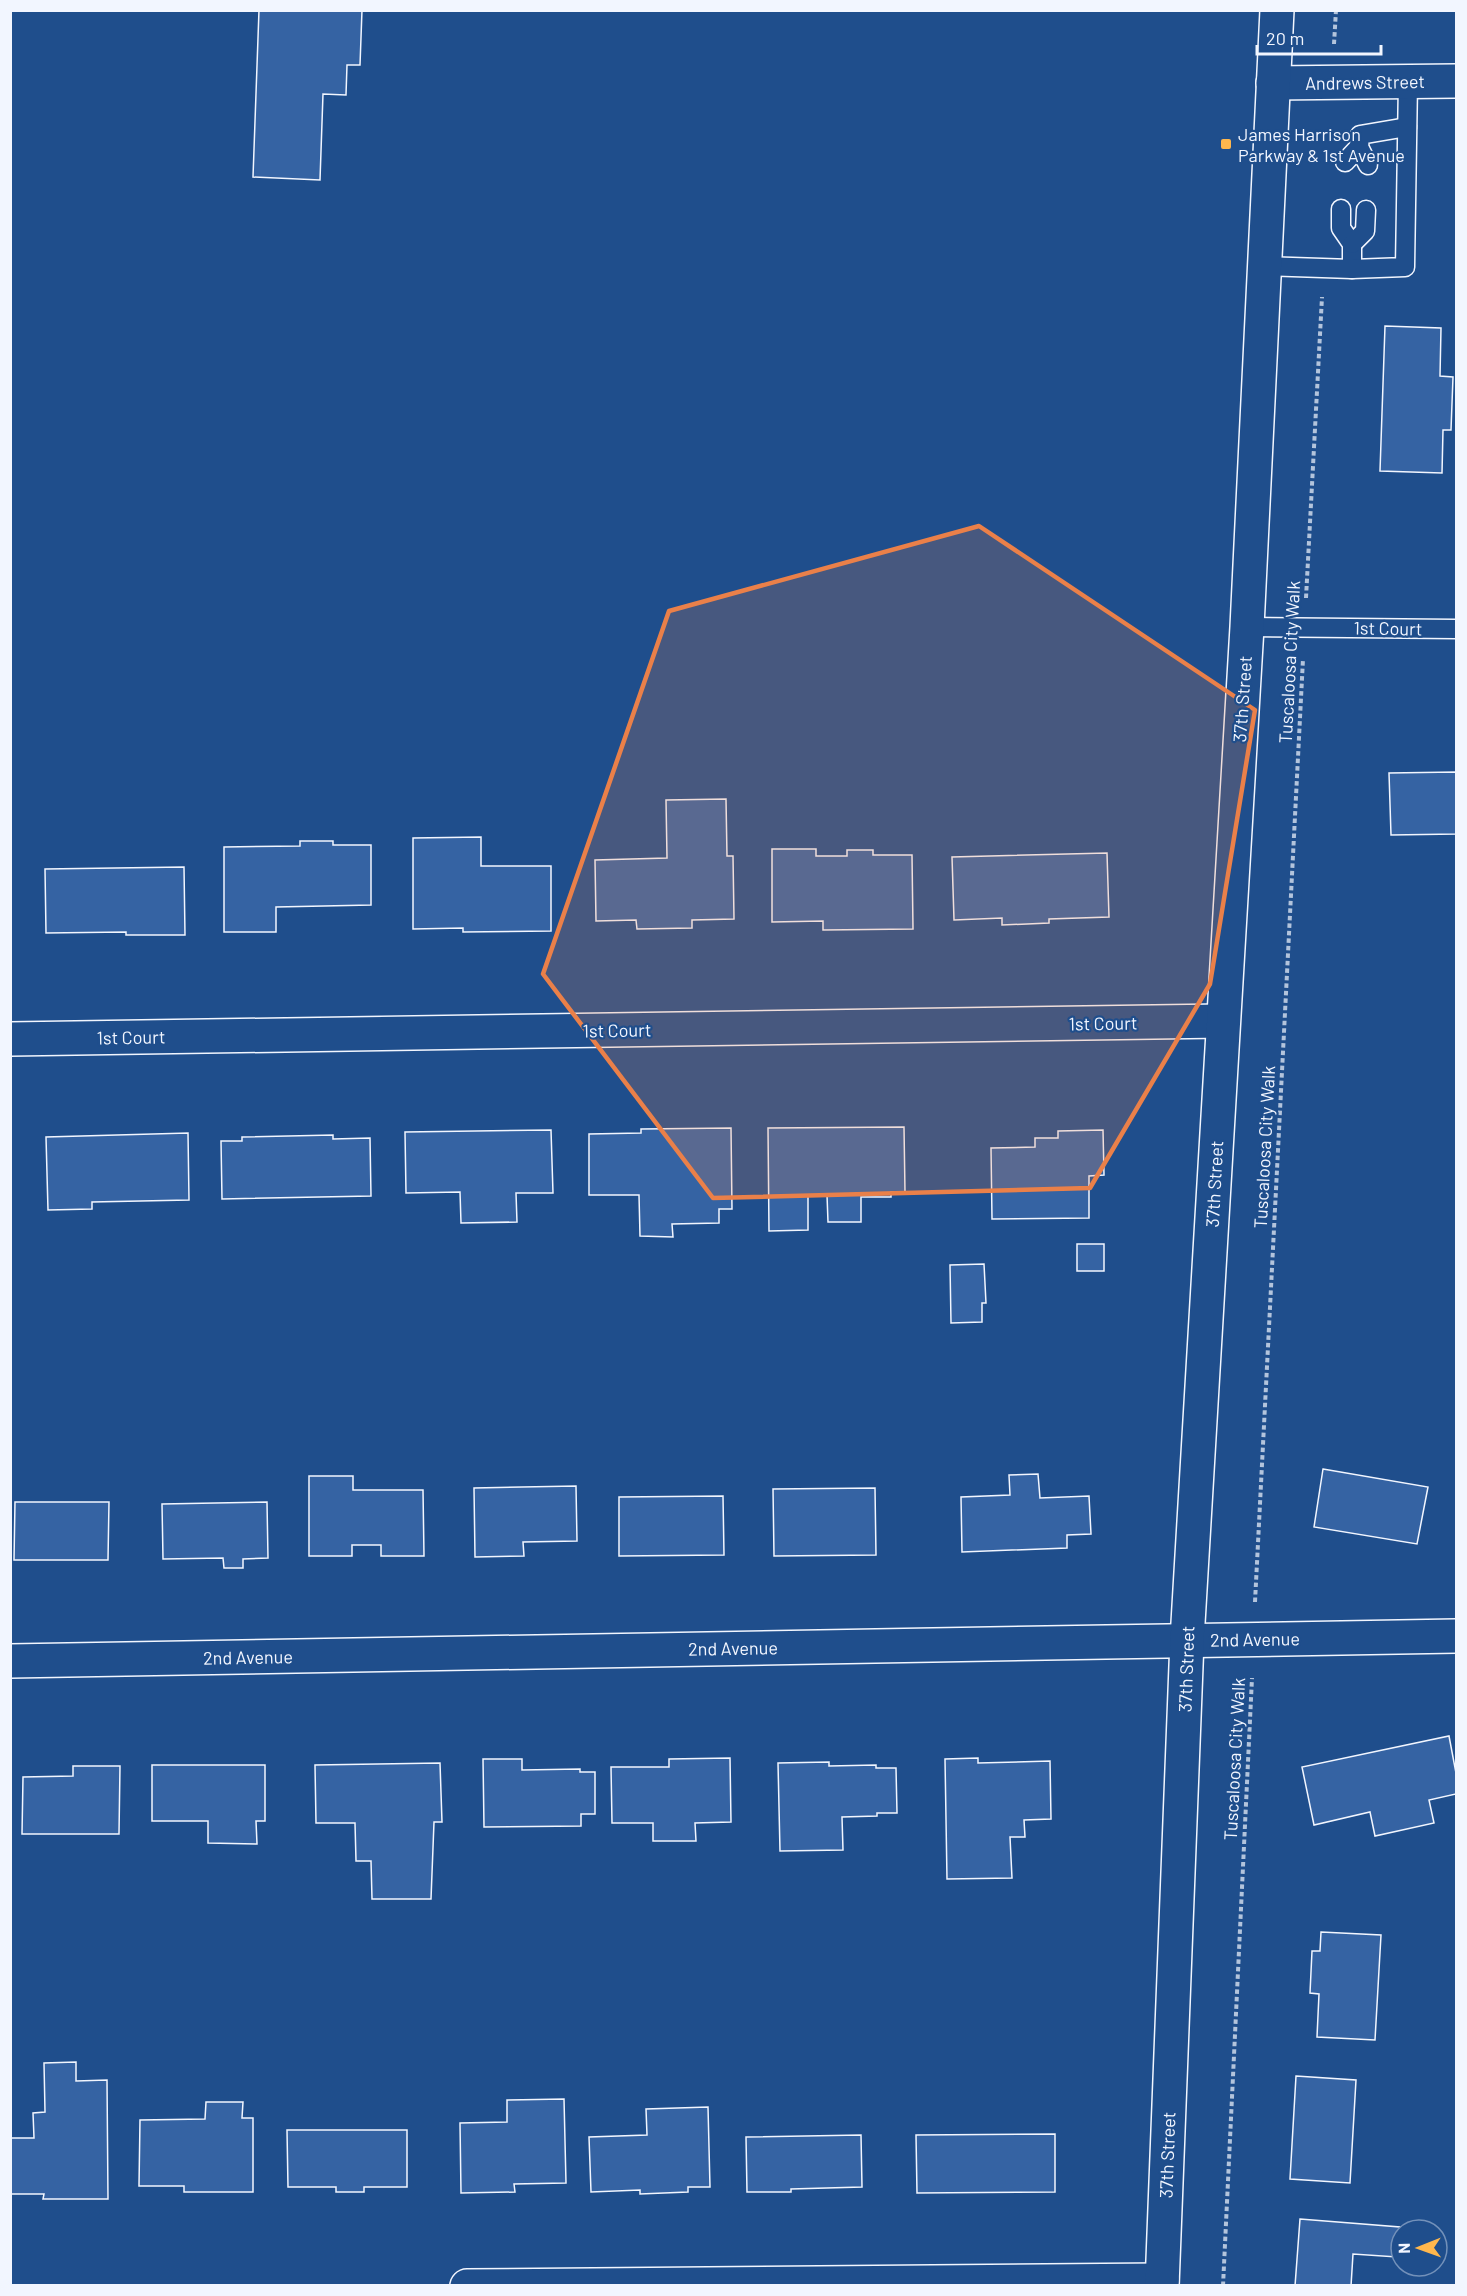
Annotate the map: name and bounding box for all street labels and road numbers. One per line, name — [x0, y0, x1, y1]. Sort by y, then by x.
street label: Andrews Street — [1305, 70, 1425, 94]
street label: Tuscaloosa City Walk — [1274, 580, 1304, 744]
street label: 1st Court — [1353, 616, 1423, 640]
street label: 37th Street — [1228, 655, 1256, 743]
street label: 1st Court — [1068, 1011, 1138, 1035]
street label: 1st Court — [582, 1018, 652, 1042]
street label: 1st Court — [96, 1025, 166, 1049]
street label: Tuscaloosa City Walk — [1249, 1065, 1279, 1229]
street label: 37th Street — [1201, 1140, 1227, 1228]
street label: 37th Street — [1173, 1625, 1199, 1713]
street label: 2nd Avenue — [1210, 1627, 1300, 1651]
street label: 2nd Avenue — [688, 1636, 778, 1660]
street label: 2nd Avenue — [203, 1645, 293, 1669]
street label: Tuscaloosa City Walk — [1219, 1677, 1249, 1841]
street label: 37th Street — [1154, 2111, 1180, 2199]

